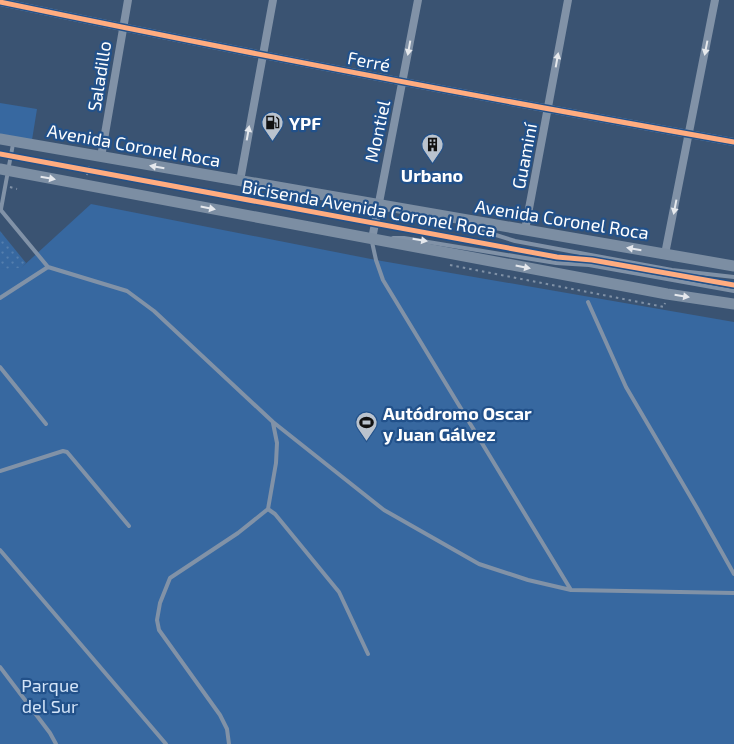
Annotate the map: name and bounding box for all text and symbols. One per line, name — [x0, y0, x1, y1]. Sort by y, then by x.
street label: Saladillo — [83, 39, 115, 113]
one-way arrow — [405, 40, 413, 56]
one-way arrow — [702, 40, 710, 55]
street label: Ferré — [346, 46, 392, 76]
one-way arrow — [553, 52, 561, 68]
street label: Montiel — [360, 97, 394, 164]
fuel station icon: YPF — [261, 111, 285, 142]
place label: YPF — [289, 112, 321, 134]
street label: Avenida Coronel Roca — [46, 119, 222, 171]
street label: Guaminí — [507, 121, 541, 191]
one-way arrow — [245, 125, 253, 141]
building icon: Urbano — [420, 133, 444, 164]
one-way arrow — [149, 162, 165, 170]
place label: Urbano — [401, 164, 463, 186]
one-way arrow — [40, 175, 56, 183]
street label: Bicisenda Avenida Coronel Roca — [240, 175, 498, 241]
street label: Avenida Coronel Roca — [473, 194, 651, 244]
one-way arrow — [670, 200, 678, 216]
one-way arrow — [200, 204, 215, 212]
one-way arrow — [412, 237, 428, 245]
one-way arrow — [626, 244, 642, 252]
one-way arrow — [515, 263, 530, 271]
one-way arrow — [675, 293, 691, 301]
place label: Autódromo Oscar y Juan Gálvez — [383, 402, 532, 445]
sports icon: Autódromo Oscar y Juan Gálvez — [355, 411, 379, 442]
park label: Parque del Sur — [21, 674, 79, 717]

